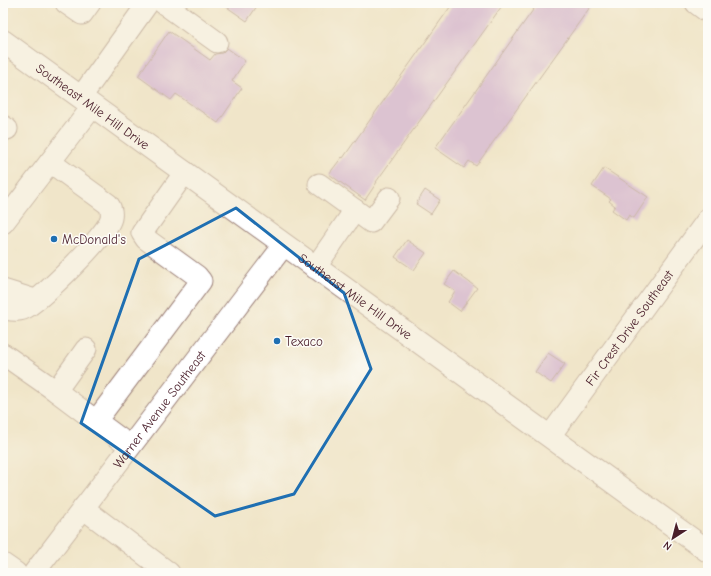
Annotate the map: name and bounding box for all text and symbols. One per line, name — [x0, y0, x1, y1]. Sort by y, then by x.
street label: Southeast Mile Hill Drive — [33, 60, 153, 152]
place label: McDonald's — [62, 232, 126, 247]
marker: McDonald's — [49, 234, 59, 244]
street label: Southeast Mile Hill Drive — [296, 250, 415, 342]
street label: Fir Crest Drive Southeast — [582, 266, 677, 388]
place label: Texaco — [285, 334, 323, 349]
marker: Texaco — [272, 336, 282, 346]
street label: Warner Avenue Southeast — [109, 347, 209, 471]
north arrow — [653, 518, 693, 558]
text: N — [661, 538, 674, 553]

